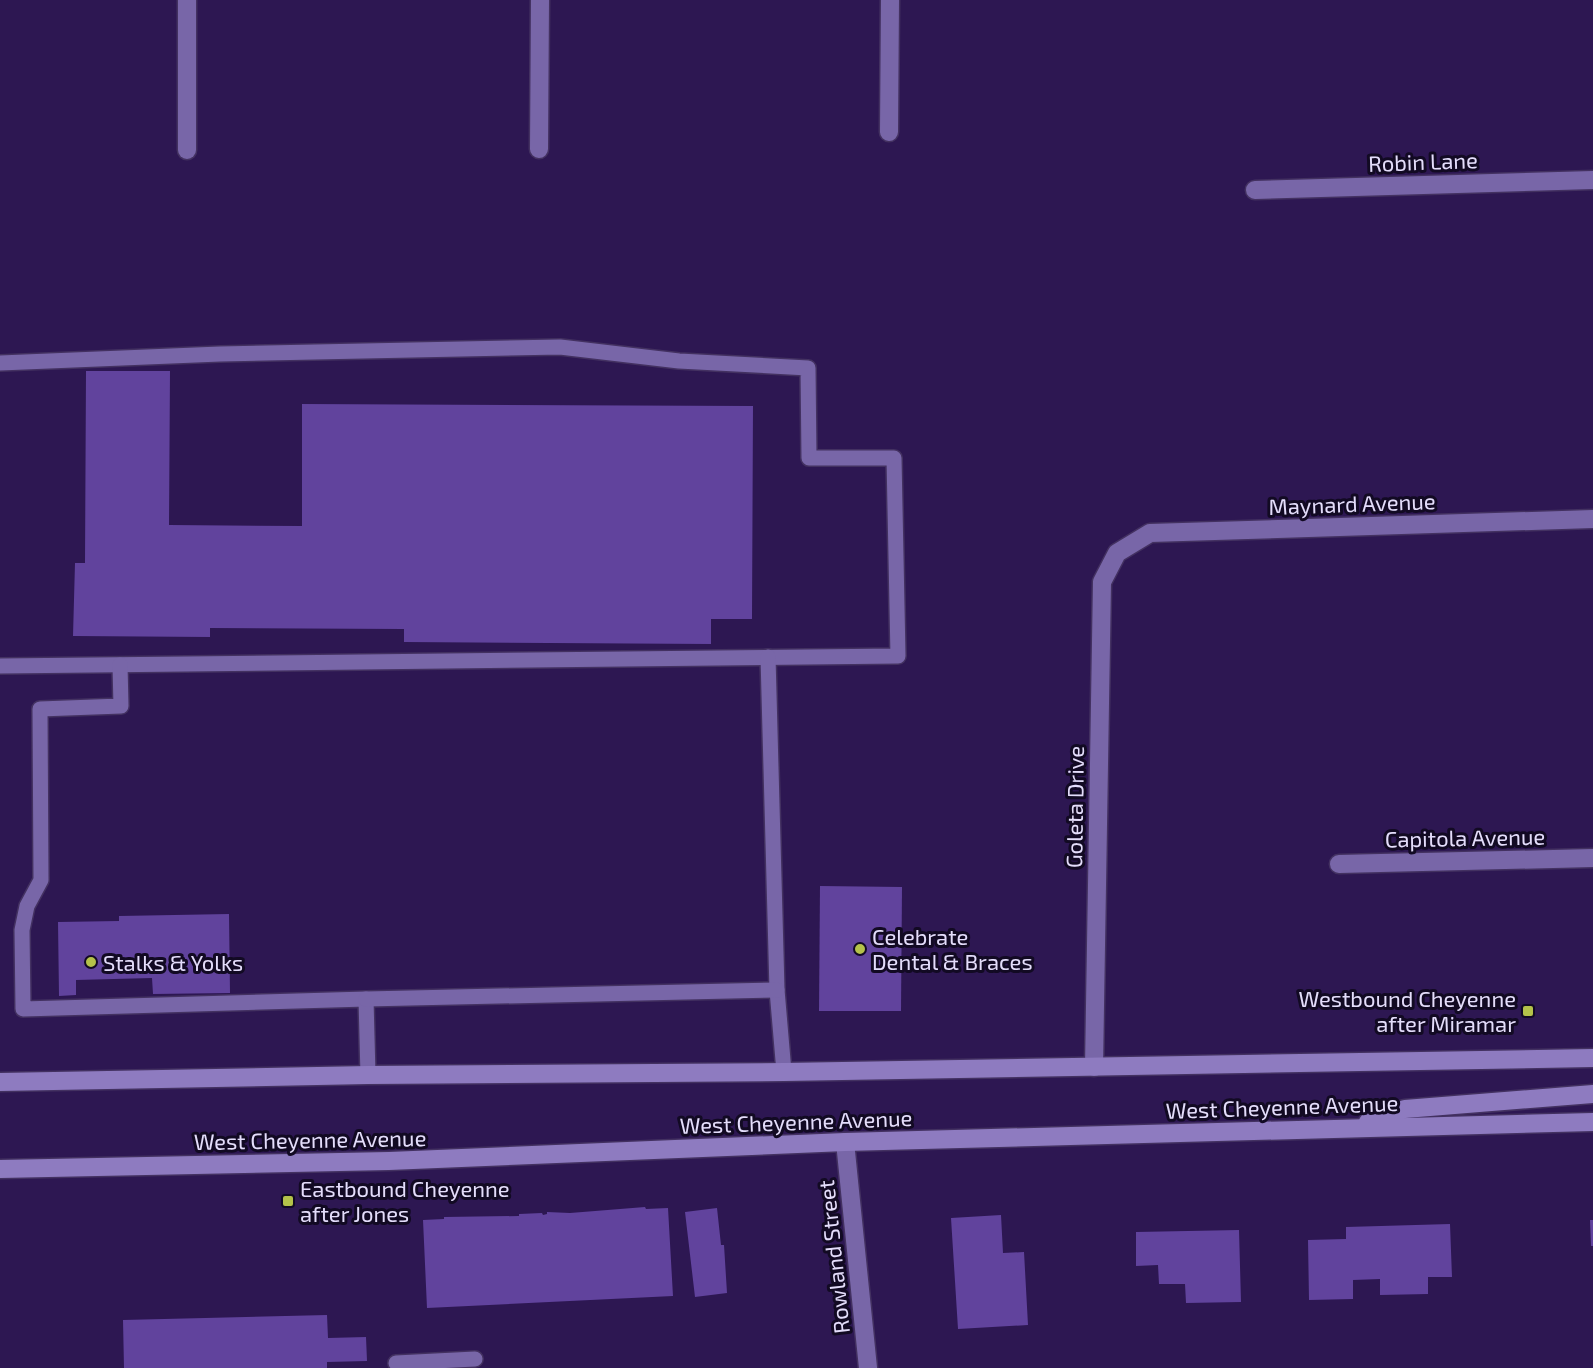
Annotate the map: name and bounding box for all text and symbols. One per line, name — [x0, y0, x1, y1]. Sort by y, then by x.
street label: Robin Lane — [1368, 146, 1478, 176]
street label: Maynard Avenue — [1268, 487, 1436, 519]
street label: Goleta Drive — [1060, 746, 1088, 868]
street label: Capitola Avenue — [1385, 823, 1545, 851]
place label: Celebrate Dental & Braces — [872, 923, 1033, 974]
marker: Celebrate Dental & Braces — [853, 942, 867, 956]
place label: Stalks & Yolks — [103, 949, 243, 975]
marker: Stalks & Yolks — [84, 955, 98, 969]
place label: Westbound Cheyenne after Miramar — [1299, 985, 1516, 1036]
marker: Westbound Cheyenne after Miramar — [1521, 1004, 1535, 1018]
street label: West Cheyenne Avenue — [1165, 1089, 1399, 1123]
street label: West Cheyenne Avenue — [679, 1104, 913, 1138]
street label: West Cheyenne Avenue — [193, 1124, 427, 1154]
place label: Eastbound Cheyenne after Jones — [300, 1175, 510, 1226]
street label: Rowland Street — [812, 1179, 854, 1335]
marker: Eastbound Cheyenne after Jones — [281, 1194, 295, 1208]

